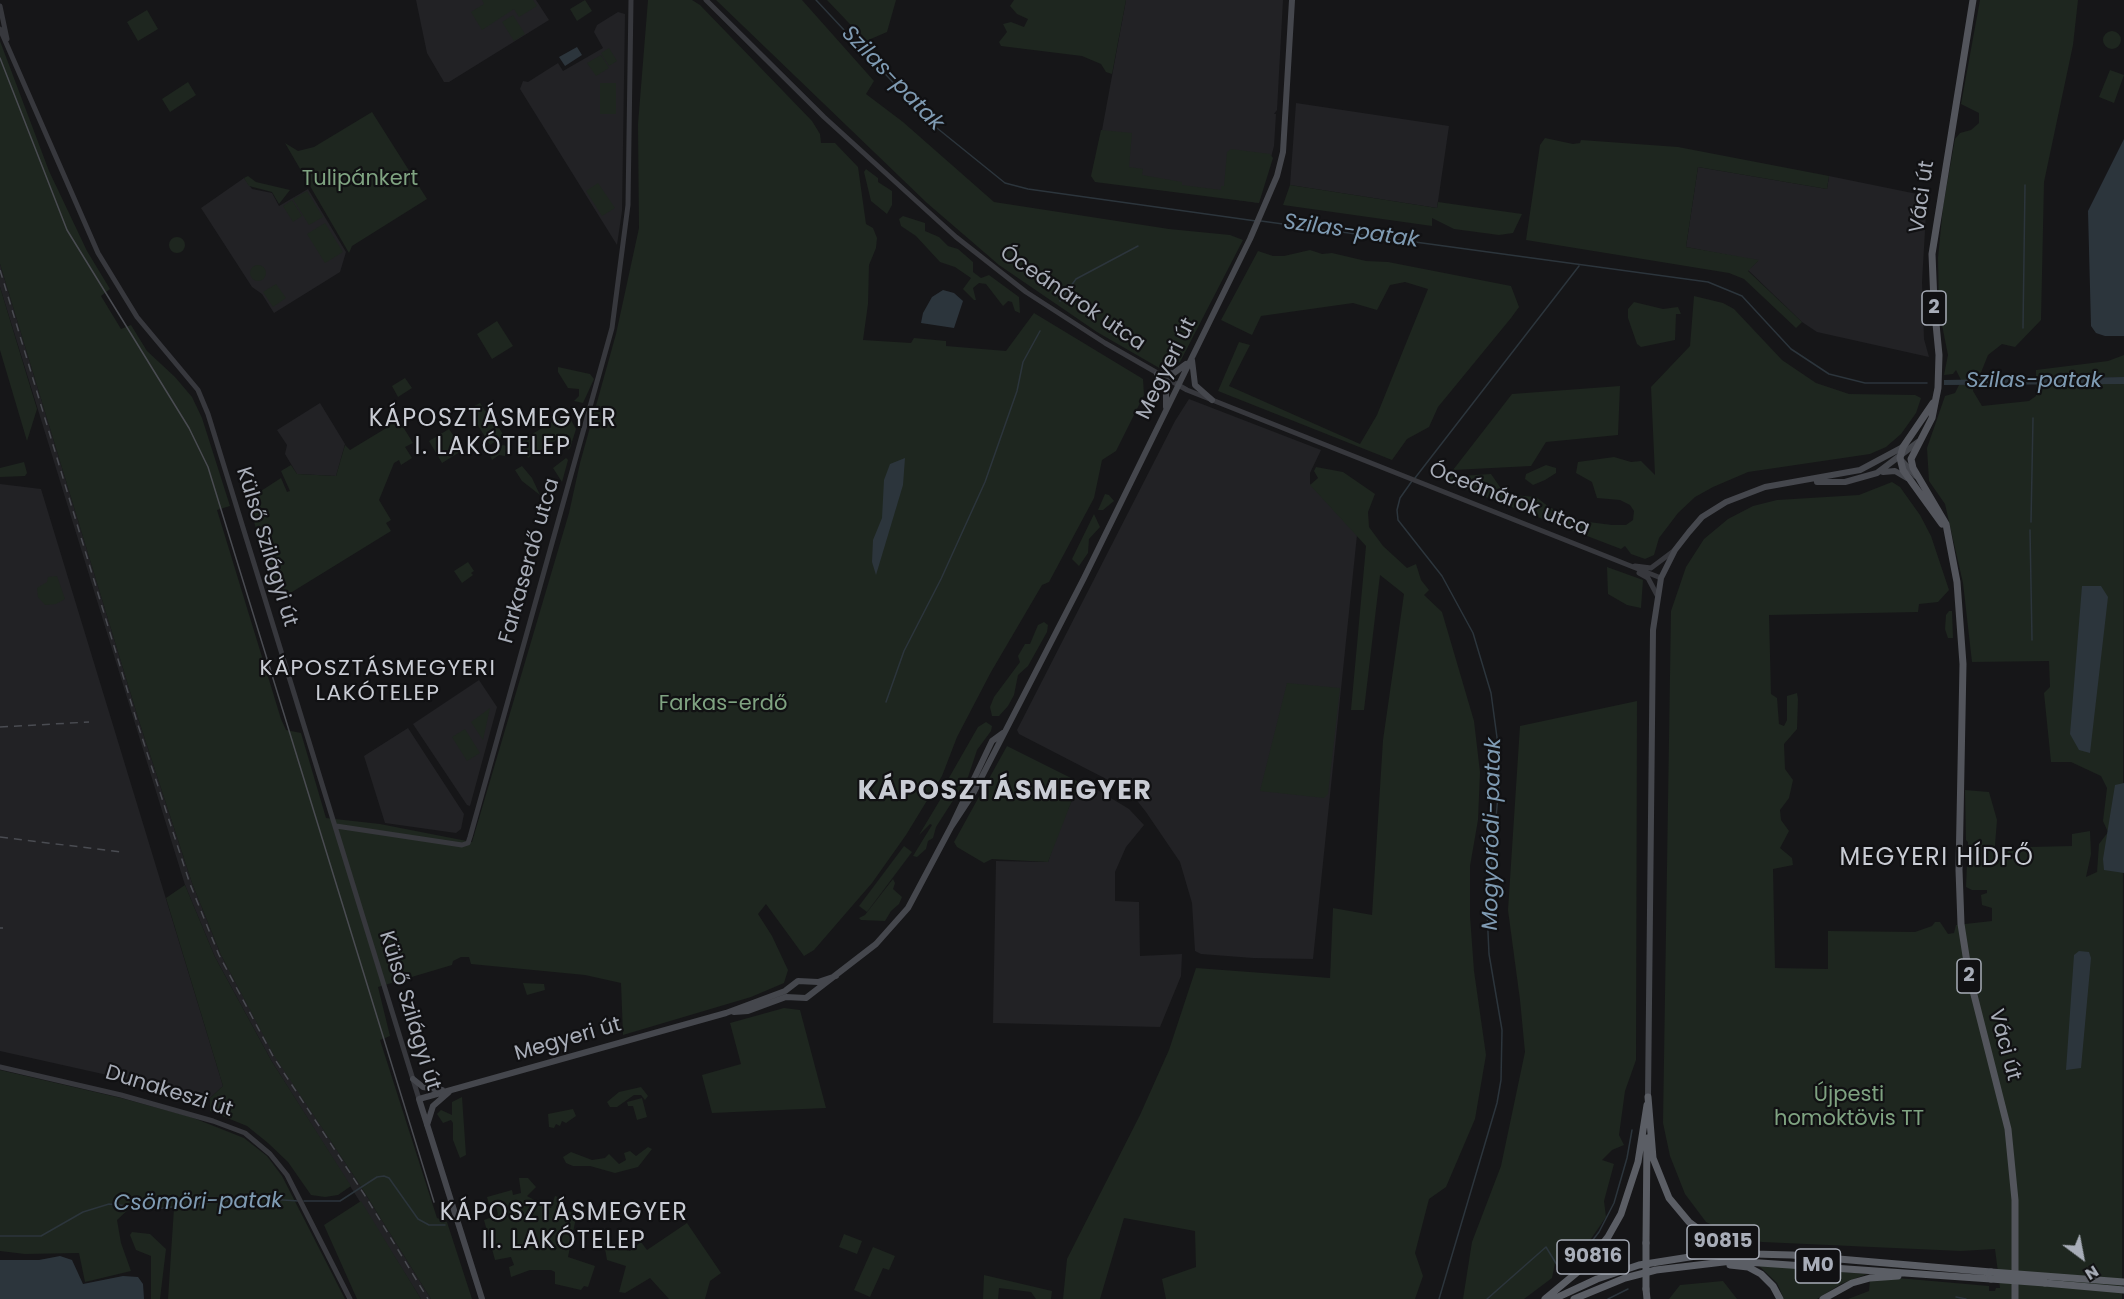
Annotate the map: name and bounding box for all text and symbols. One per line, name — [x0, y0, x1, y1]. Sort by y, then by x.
water label: Szilas-patak — [835, 21, 949, 137]
street label: Váci út — [1905, 159, 1941, 235]
park label: Tulipánkert — [302, 167, 418, 193]
water label: Szilas-patak — [1282, 209, 1420, 255]
street label: Óceánárok utca — [995, 241, 1149, 357]
road number: 2 — [1922, 291, 1946, 325]
street label: Megyeri út — [1132, 314, 1202, 424]
water label: Szilas-patak — [1966, 368, 2102, 394]
district label: KÁPOSZTÁSMEGYER I. LAKÓTELEP — [369, 406, 617, 462]
street label: Óceánárok utca — [1425, 458, 1593, 542]
street label: Külső Szilágyi út — [230, 464, 302, 630]
street label: Farkaserdő utca — [494, 475, 566, 647]
district label: KÁPOSZTÁSMEGYERI LAKÓTELEP — [260, 656, 496, 708]
park label: Farkas-erdő — [659, 692, 787, 718]
water label: Mogyoródi-patak — [1478, 737, 1508, 931]
district label: KÁPOSZTÁSMEGYER — [858, 776, 1152, 808]
district label: MEGYERI HÍDFŐ — [1840, 845, 2034, 873]
street label: Külső Szilágyi út — [373, 928, 445, 1094]
road number: 2 — [1957, 959, 1981, 993]
street label: Váci út — [1982, 1006, 2026, 1084]
street label: Megyeri út — [512, 1013, 624, 1067]
street label: Dunakeszi út — [102, 1061, 236, 1123]
park label: Újpesti homoktövis TT — [1774, 1083, 1924, 1133]
water label: Csömöri-patak — [113, 1188, 283, 1218]
district label: KÁPOSZTÁSMEGYER II. LAKÓTELEP — [440, 1200, 688, 1256]
road number: 90815 — [1687, 1225, 1759, 1259]
north arrow — [2052, 1227, 2112, 1287]
road number: 90816 — [1557, 1240, 1629, 1274]
road number: M0 — [1796, 1249, 1840, 1283]
text: N — [2081, 1260, 2103, 1286]

